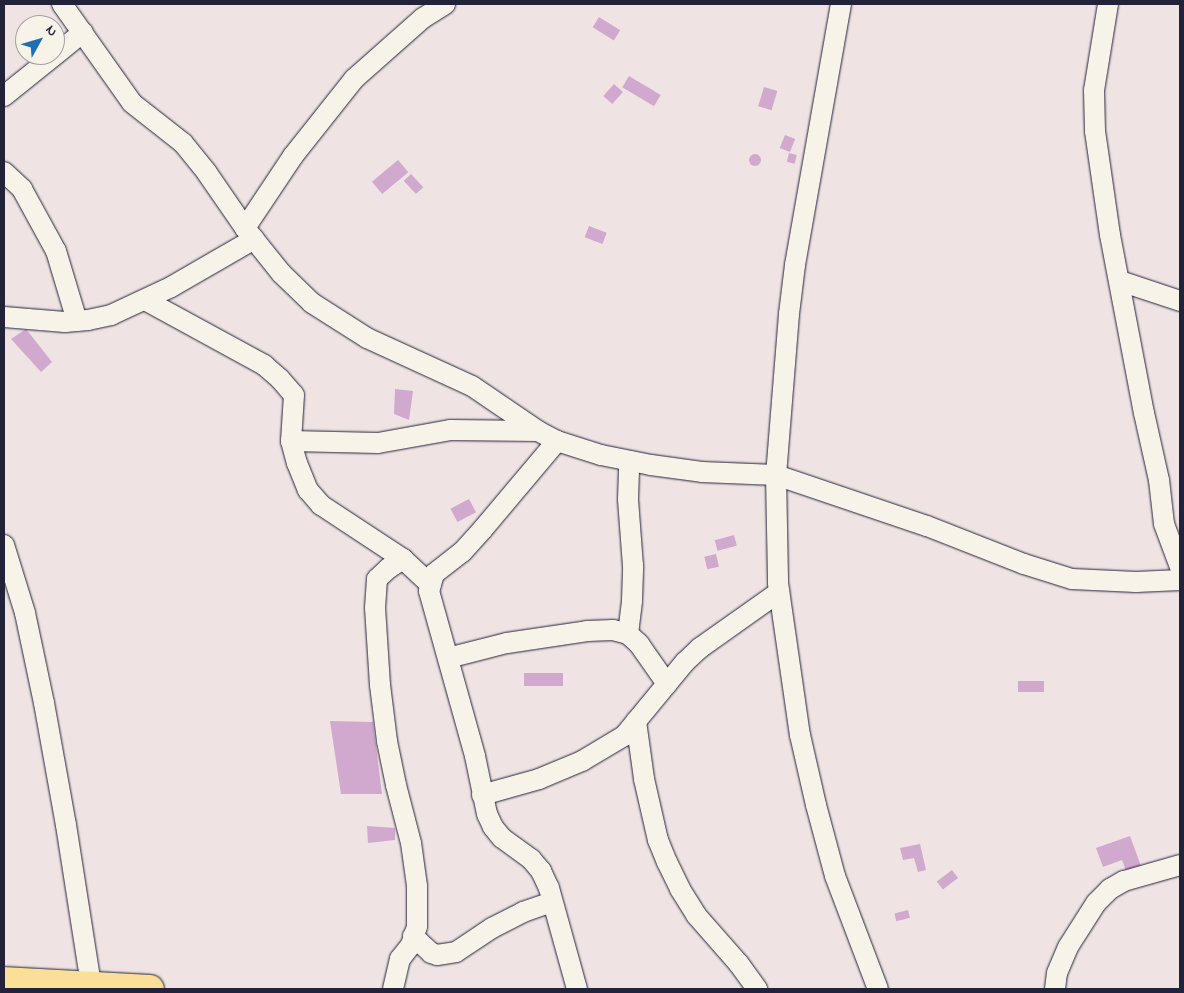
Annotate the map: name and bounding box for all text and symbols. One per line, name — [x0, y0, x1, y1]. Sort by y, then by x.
north arrow — [15, 15, 65, 65]
text: N — [40, 21, 62, 41]

